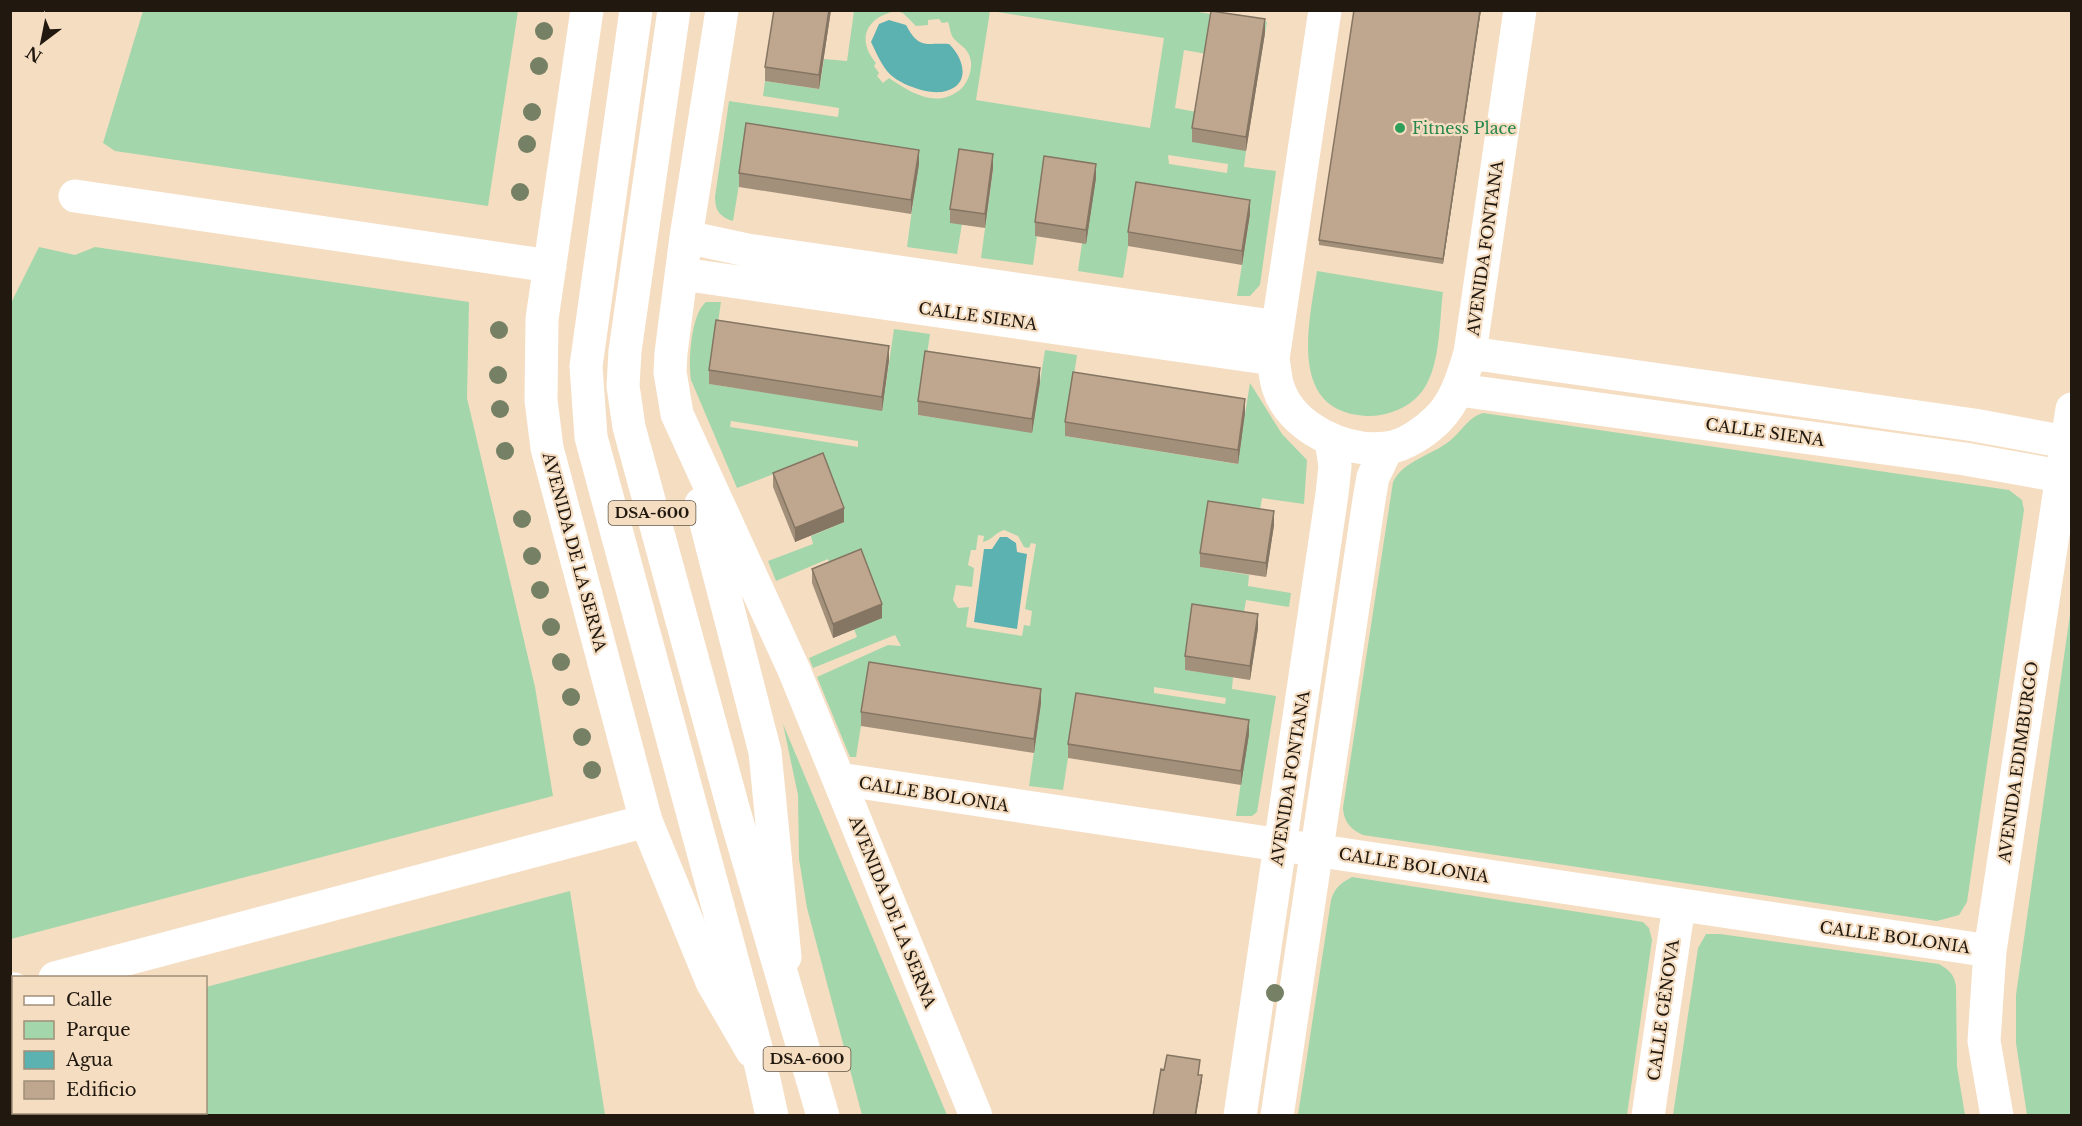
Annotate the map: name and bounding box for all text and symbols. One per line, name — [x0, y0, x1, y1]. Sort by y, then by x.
north arrow — [12, 12, 72, 72]
text: N — [22, 42, 46, 67]
place label: Fitness Place — [1412, 118, 1516, 138]
marker: Fitness Place — [1393, 121, 1407, 135]
street label: AVENIDA FONTANA — [1463, 158, 1507, 338]
street label: CALLE SIENA — [917, 298, 1039, 334]
street label: CALLE SIENA — [1704, 414, 1826, 450]
street label: AVENIDA DE LA SERNA — [538, 449, 611, 654]
road number: DSA-600 — [608, 501, 696, 525]
street label: AVENIDA EDIMBURGO — [1994, 660, 2042, 865]
street label: AVENIDA FONTANA — [1266, 688, 1314, 868]
street label: CALLE BOLONIA — [857, 772, 1011, 816]
street label: AVENIDA DE LA SERNA — [845, 812, 941, 1012]
street label: CALLE BOLONIA — [1337, 843, 1491, 887]
street label: CALLE BOLONIA — [1818, 917, 1972, 958]
street label: CALLE GÉNOVA — [1643, 937, 1683, 1082]
legend — [12, 976, 207, 1114]
text: Calle — [66, 989, 112, 1011]
text: Parque — [66, 1019, 131, 1041]
road number: DSA-600 — [764, 1047, 850, 1071]
text: Agua — [65, 1049, 113, 1071]
text: Edificio — [66, 1079, 137, 1101]

